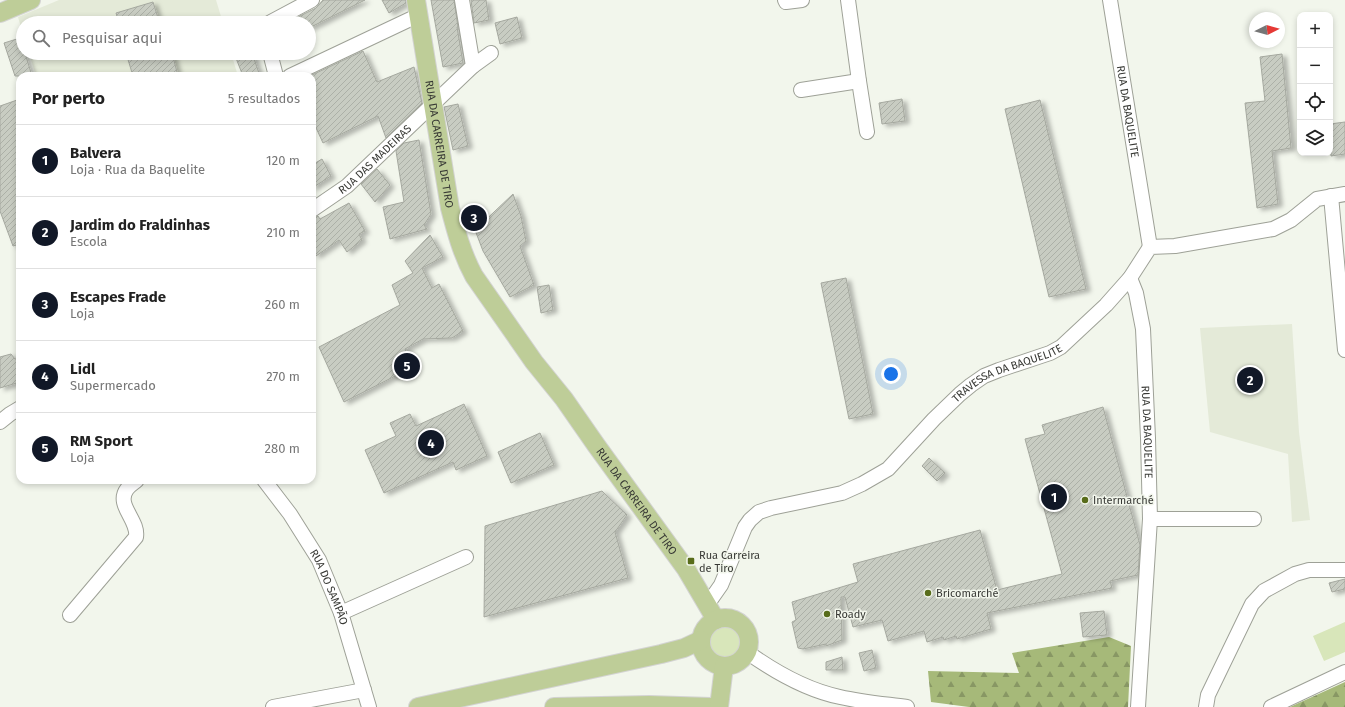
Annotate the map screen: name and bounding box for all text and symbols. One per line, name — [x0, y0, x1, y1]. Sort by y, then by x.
north arrow — [1249, 12, 1285, 48]
map controls — [1297, 12, 1333, 156]
button: + — [1297, 12, 1333, 48]
search box — [16, 16, 316, 60]
icon: search — [30, 27, 52, 49]
text: Pesquisar aqui — [62, 29, 162, 47]
button: − — [1297, 48, 1333, 84]
street label: RUA DA BAQUELITE — [1114, 65, 1141, 159]
street label: RUA DA CARREIRA DE TIRO — [422, 79, 456, 209]
button: locate — [1297, 84, 1333, 120]
text: Por perto — [32, 88, 105, 109]
text: 5 resultados — [228, 91, 300, 106]
button: layers — [1297, 120, 1333, 156]
street label: RUA DAS MADEIRAS — [336, 122, 414, 197]
text: Balvera — [70, 144, 121, 162]
text: 1 — [42, 153, 48, 168]
text: 120 m — [266, 153, 300, 168]
text: Loja · Rua da Baquelite — [70, 162, 205, 177]
pin: 3 — [461, 203, 487, 233]
text: Jardim do Fraldinhas — [70, 216, 210, 234]
text: 2 — [42, 225, 48, 240]
text: 210 m — [266, 225, 300, 240]
text: Escola — [70, 234, 107, 249]
text: Escapes Frade — [70, 288, 166, 306]
text: 3 — [42, 297, 48, 312]
text: 260 m — [265, 297, 300, 312]
text: Loja — [70, 306, 94, 321]
street label: TRAVESSA DA BAQUELITE — [949, 342, 1065, 405]
pin: 5 — [394, 351, 420, 381]
text: Lidl — [70, 360, 95, 378]
your location — [881, 364, 901, 384]
pin: 2 — [1237, 365, 1263, 395]
text: 4 — [41, 369, 49, 384]
text: 270 m — [266, 369, 300, 384]
text: Supermercado — [70, 378, 156, 393]
street label: RUA DA BAQUELITE — [1139, 385, 1155, 479]
pin: 4 — [418, 428, 444, 458]
text: RM Sport — [70, 432, 133, 450]
text: 5 — [42, 441, 48, 456]
text: 280 m — [265, 441, 300, 456]
street label: RUA DA CARREIRA DE TIRO — [593, 445, 680, 558]
text: Loja — [70, 450, 94, 465]
pin: 1 — [1041, 482, 1067, 512]
place label: Intermarché — [1093, 494, 1154, 507]
marker: Intermarché — [1080, 495, 1090, 505]
street label: RUA DO SAMPÃO — [307, 547, 350, 626]
place label: Rua Carreira de Tiro — [699, 549, 760, 575]
marker: Rua Carreira de Tiro — [686, 556, 696, 566]
place label: Bricomarché — [936, 587, 999, 600]
marker: Bricomarché — [923, 588, 933, 598]
place label: Roady — [835, 608, 866, 621]
marker: Roady — [822, 609, 832, 619]

